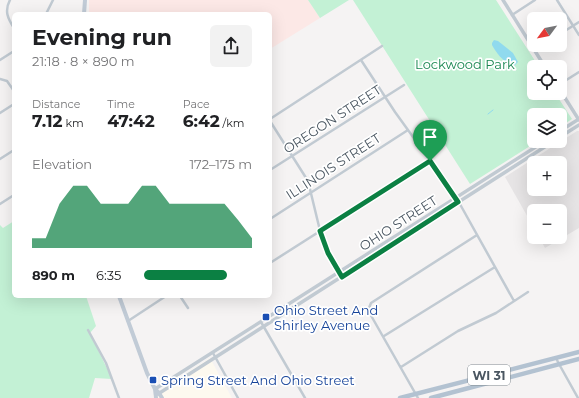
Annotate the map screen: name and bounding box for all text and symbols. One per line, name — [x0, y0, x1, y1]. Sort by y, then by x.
north arrow — [527, 12, 567, 52]
map controls — [527, 12, 567, 244]
text: Evening run — [32, 24, 172, 51]
button: share — [210, 25, 252, 67]
text: 21:18 · 8 × 890 m — [32, 53, 135, 69]
park label: Lockwood Park — [415, 56, 515, 72]
button: locate — [527, 60, 567, 100]
street label: OREGON STREET — [280, 81, 384, 157]
text: Distance — [32, 97, 80, 111]
text: Time — [107, 97, 135, 111]
text: Pace — [183, 97, 210, 111]
button: layers — [527, 108, 567, 148]
text: 7.12 — [32, 111, 63, 131]
text: 47:42 — [107, 111, 155, 131]
text: 6:42 — [183, 111, 220, 131]
text: km — [63, 116, 84, 130]
text: /km — [220, 116, 244, 130]
pin — [413, 120, 447, 161]
icon: arrive — [419, 126, 441, 148]
street label: ILLINOIS STREET — [283, 129, 384, 203]
text: Elevation — [32, 156, 92, 172]
text: 172–175 m — [189, 156, 252, 172]
button: + — [527, 156, 567, 196]
street label: OHIO STREET — [356, 192, 440, 254]
button: − — [527, 204, 567, 244]
text: 890 m — [32, 267, 75, 283]
text: 6:35 — [96, 267, 121, 283]
place label: Ohio Street And Shirley Avenue — [274, 302, 378, 333]
marker: Ohio Street And Shirley Avenue — [261, 312, 271, 322]
road number: WI 31 — [468, 365, 510, 385]
place label: Spring Street And Ohio Street — [161, 372, 355, 388]
marker: Spring Street And Ohio Street — [148, 375, 158, 385]

